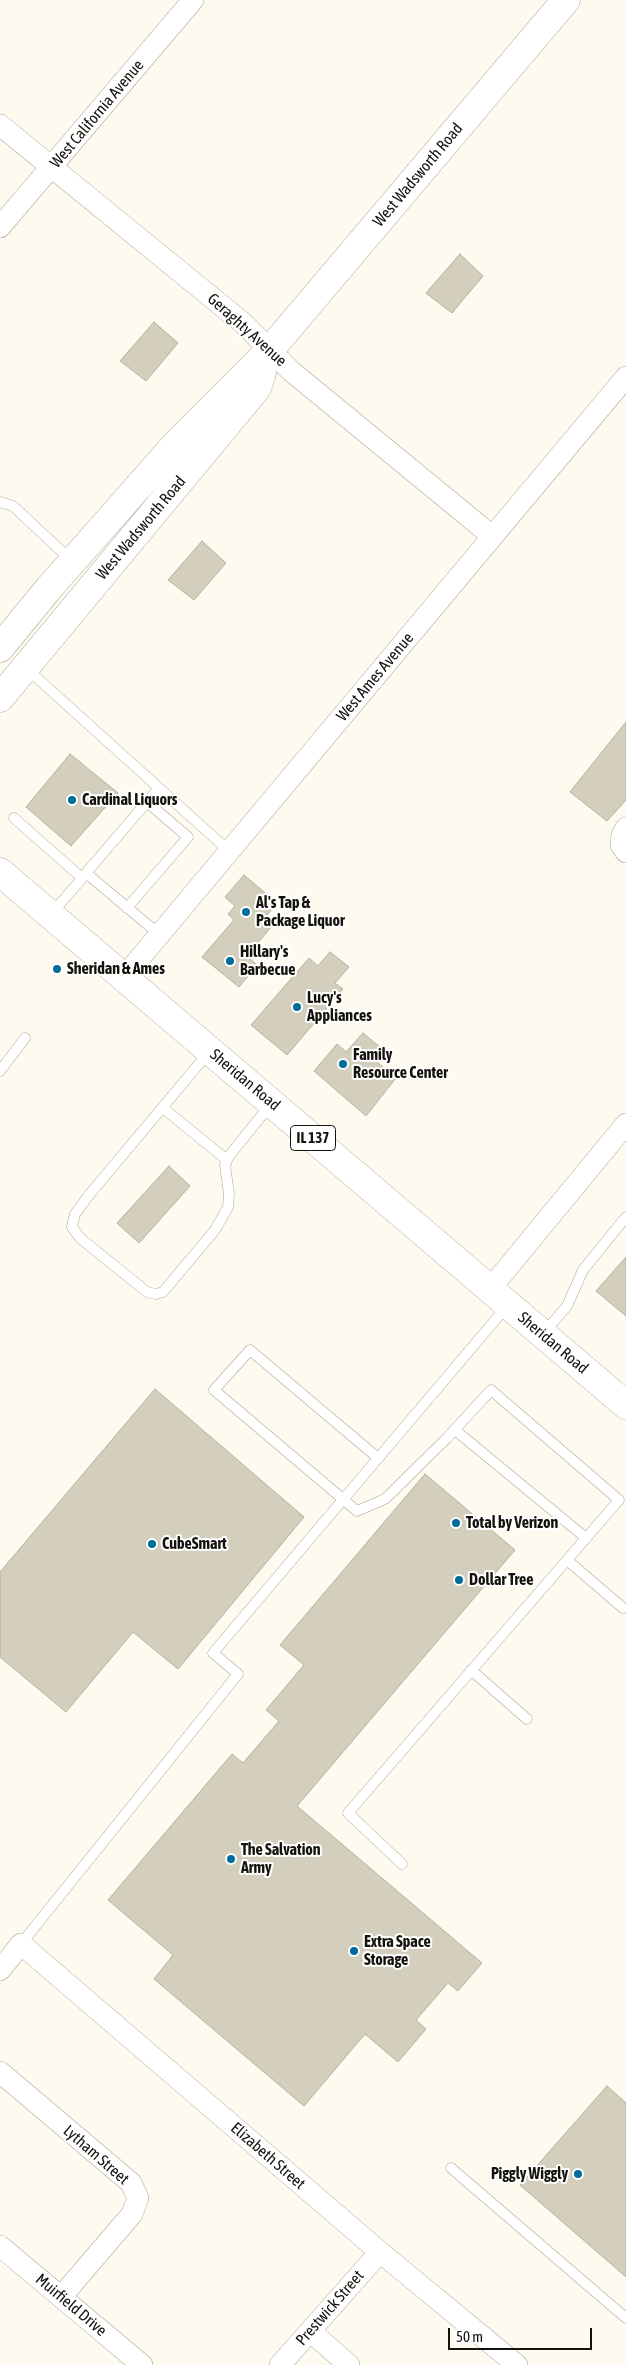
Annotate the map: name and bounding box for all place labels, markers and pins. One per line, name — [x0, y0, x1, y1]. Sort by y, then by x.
place label: Cardinal Liquors — [82, 790, 177, 810]
marker: Cardinal Liquors — [66, 794, 78, 806]
place label: Al's Tap & Package Liquor — [256, 893, 345, 931]
marker: Al's Tap & Package Liquor — [240, 906, 252, 918]
place label: Hillary's Barbecue — [240, 942, 295, 980]
marker: Hillary's Barbecue — [224, 955, 236, 967]
place label: Sheridan & Ames — [67, 959, 165, 979]
marker: Sheridan & Ames — [51, 963, 63, 975]
place label: Lucy's Appliances — [307, 988, 372, 1026]
marker: Lucy's Appliances — [291, 1001, 303, 1013]
place label: Family Resource Center — [353, 1045, 448, 1083]
marker: Family Resource Center — [337, 1058, 349, 1070]
place label: Total by Verizon — [466, 1513, 558, 1533]
marker: Total by Verizon — [450, 1517, 462, 1529]
place label: CubeSmart — [162, 1534, 227, 1554]
marker: CubeSmart — [146, 1538, 158, 1550]
place label: Dollar Tree — [469, 1570, 534, 1590]
marker: Dollar Tree — [453, 1574, 465, 1586]
place label: The Salvation Army — [241, 1840, 321, 1878]
marker: The Salvation Army — [225, 1853, 237, 1865]
place label: Extra Space Storage — [364, 1932, 431, 1970]
marker: Extra Space Storage — [348, 1945, 360, 1957]
place label: Piggly Wiggly — [491, 2164, 568, 2184]
marker: Piggly Wiggly — [572, 2168, 584, 2180]

